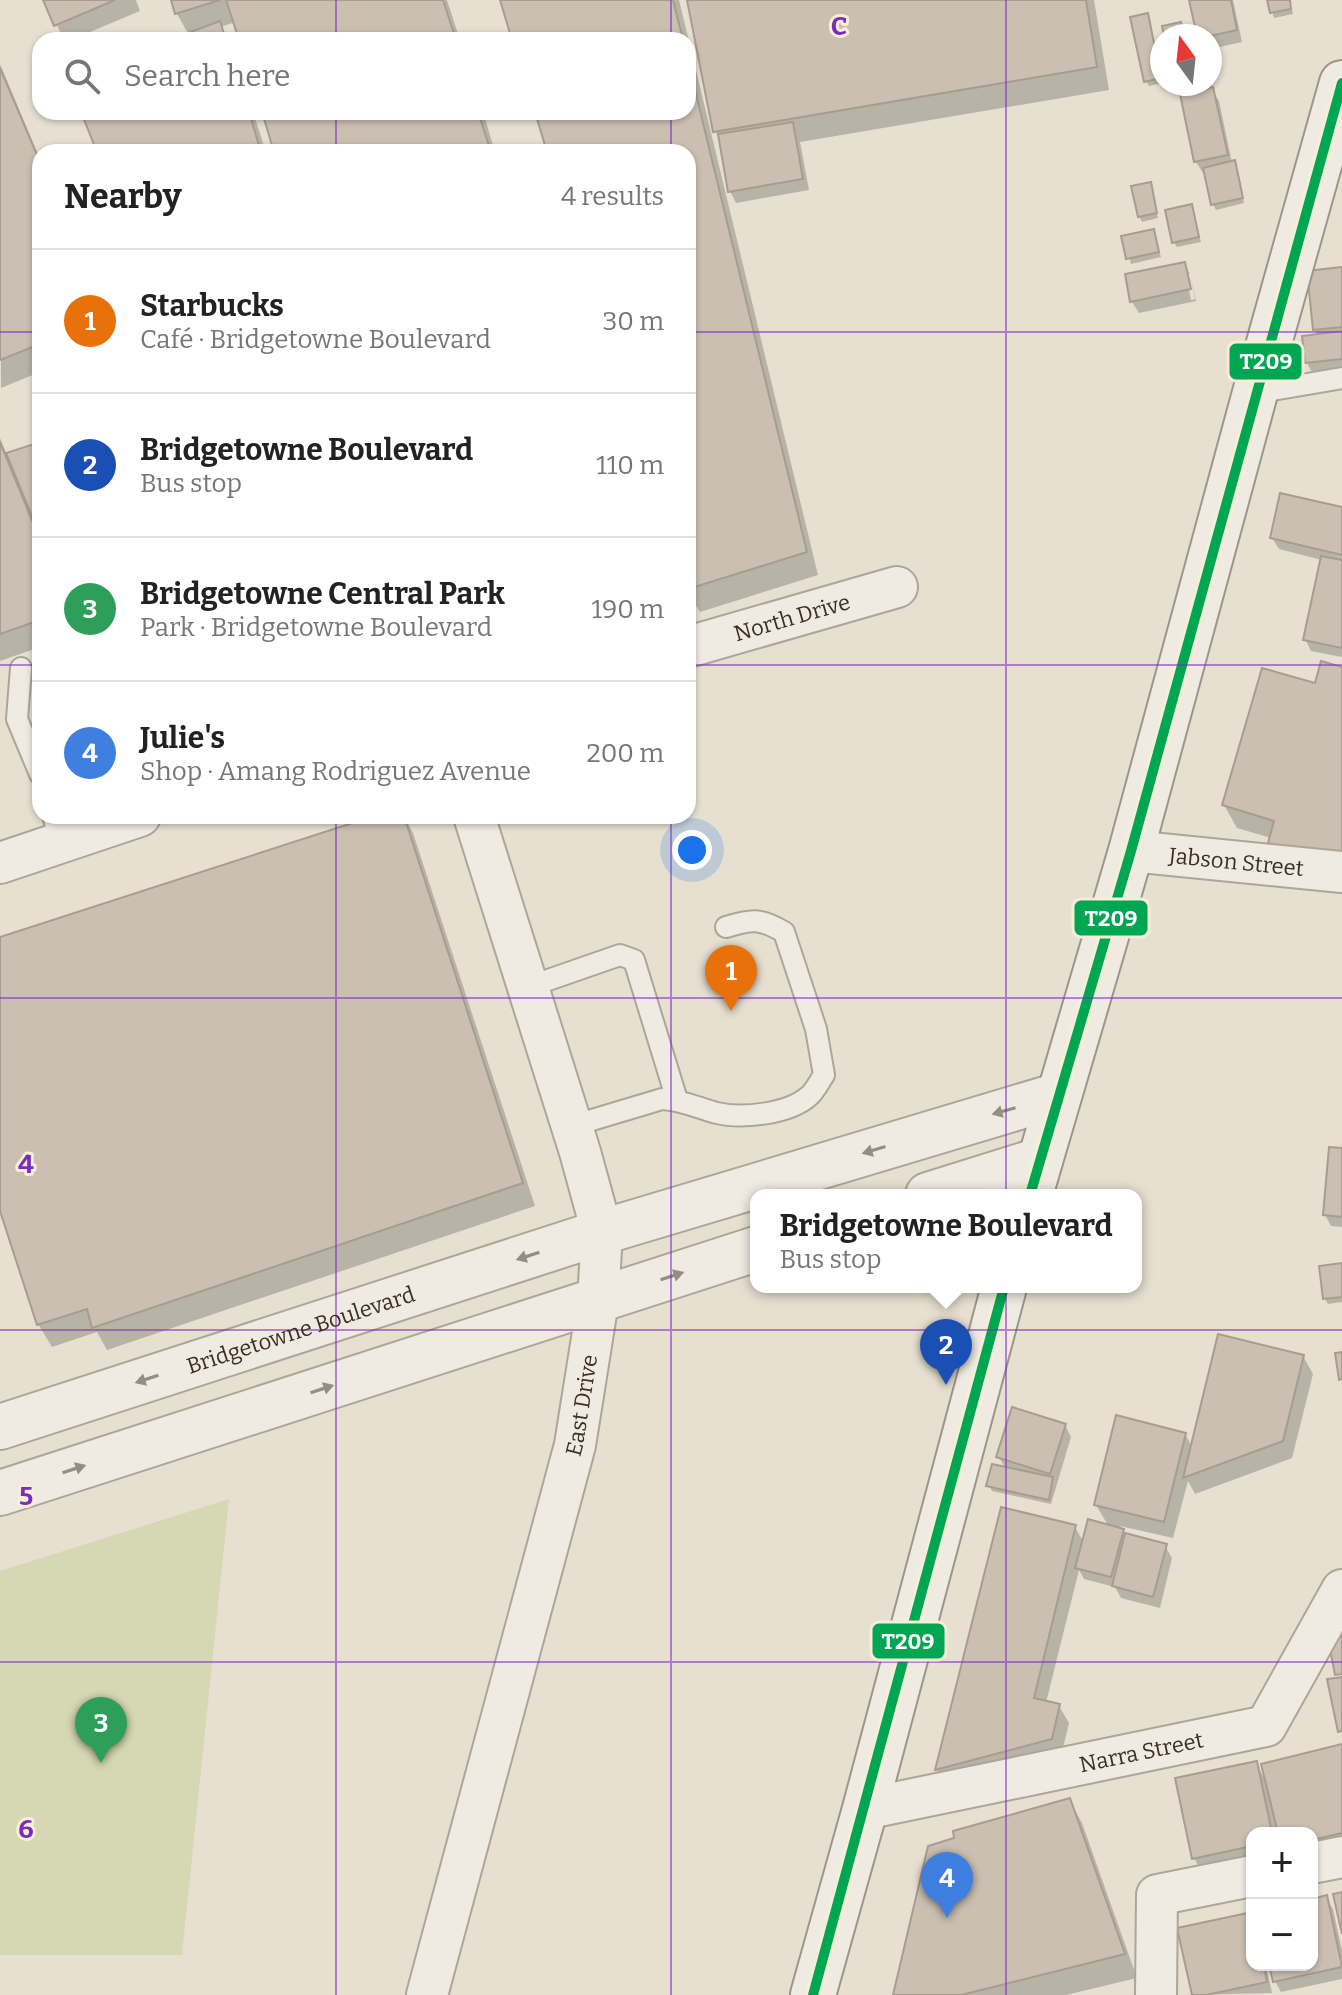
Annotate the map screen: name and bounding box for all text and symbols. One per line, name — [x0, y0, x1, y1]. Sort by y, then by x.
text: C — [831, 11, 847, 42]
north arrow — [1150, 24, 1222, 96]
search box — [32, 32, 696, 120]
icon: search — [60, 54, 104, 98]
text: Search here — [124, 58, 291, 94]
text: Nearby — [64, 176, 182, 217]
text: 4 results — [561, 181, 664, 212]
text: Starbucks — [140, 288, 284, 324]
text: 1 — [84, 306, 96, 337]
text: 30 m — [603, 306, 664, 337]
text: Café · Bridgetowne Boulevard — [140, 324, 491, 355]
line badge: T209 — [1228, 342, 1303, 381]
text: T209 — [1240, 348, 1292, 375]
text: Bridgetowne Boulevard — [140, 432, 473, 468]
text: 2 — [83, 450, 97, 481]
text: 110 m — [596, 450, 664, 481]
text: Bus stop — [140, 468, 242, 499]
text: Bridgetowne Central Park — [140, 576, 505, 612]
street label: North Drive — [731, 588, 853, 647]
text: 3 — [83, 594, 97, 625]
text: 190 m — [592, 594, 664, 625]
text: Park · Bridgetowne Boulevard — [140, 612, 492, 643]
text: Julie's — [140, 720, 225, 756]
text: 4 — [82, 738, 98, 769]
text: 200 m — [587, 738, 664, 769]
text: Shop · Amang Rodriguez Avenue — [140, 756, 531, 787]
your location — [672, 830, 712, 870]
street label: Jabson Street — [1167, 841, 1305, 882]
line badge: T209 — [1073, 899, 1149, 937]
text: T209 — [1085, 905, 1137, 932]
pin: 1 — [705, 945, 757, 1011]
one-way arrow — [991, 1105, 1015, 1118]
one-way arrow — [861, 1144, 885, 1157]
text: 4 — [18, 1149, 34, 1180]
popup — [750, 1189, 1142, 1293]
text: Bridgetowne Boulevard — [779, 1208, 1113, 1244]
text: Bus stop — [779, 1244, 881, 1275]
one-way arrow — [515, 1250, 539, 1263]
one-way arrow — [660, 1269, 684, 1282]
street label: Bridgetowne Boulevard — [183, 1280, 418, 1379]
pin: 2 — [920, 1319, 972, 1385]
street label: East Drive — [559, 1352, 603, 1459]
one-way arrow — [135, 1374, 159, 1386]
one-way arrow — [310, 1382, 334, 1394]
one-way arrow — [63, 1462, 87, 1475]
text: 5 — [19, 1481, 33, 1512]
line badge: T209 — [871, 1622, 946, 1660]
text: T209 — [882, 1628, 934, 1655]
pin: 3 — [75, 1697, 127, 1763]
street label: Narra Street — [1077, 1726, 1206, 1778]
text: 6 — [18, 1814, 34, 1845]
map controls — [1246, 1827, 1318, 1971]
button: + — [1246, 1827, 1318, 1899]
pin: 4 — [921, 1852, 973, 1918]
button: − — [1246, 1899, 1318, 1971]

